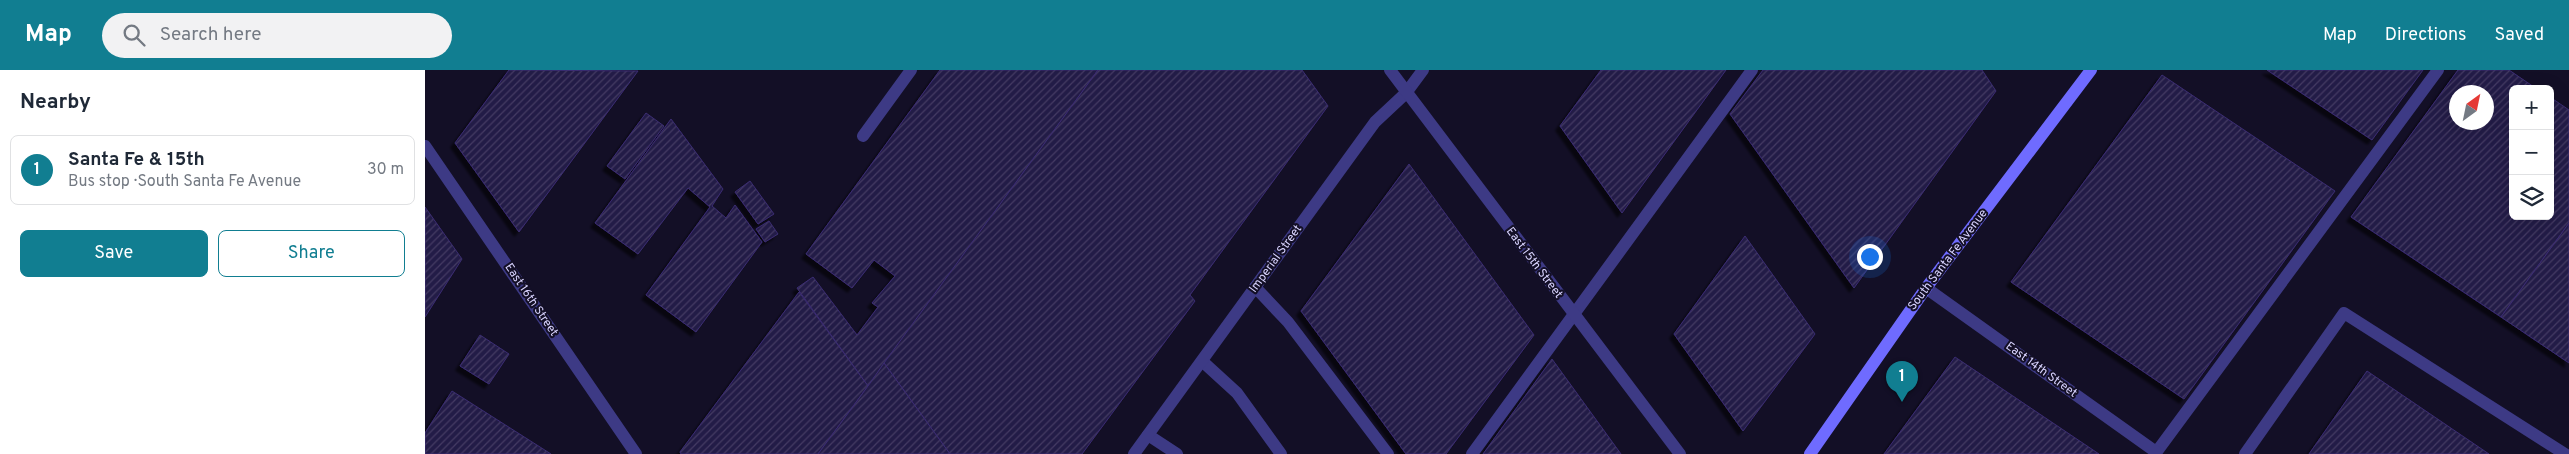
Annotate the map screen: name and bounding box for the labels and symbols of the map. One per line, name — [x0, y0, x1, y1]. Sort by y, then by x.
north arrow — [2449, 85, 2494, 130]
street label: South Santa Fe Avenue — [1905, 206, 1991, 314]
street label: Imperial Street — [1246, 222, 1306, 296]
street label: East 15th Street — [1502, 224, 1566, 302]
your location — [1857, 244, 1883, 270]
street label: East 16th Street — [501, 260, 561, 340]
street label: East 14th Street — [2002, 339, 2080, 401]
pin: 1 — [1886, 361, 1918, 402]

